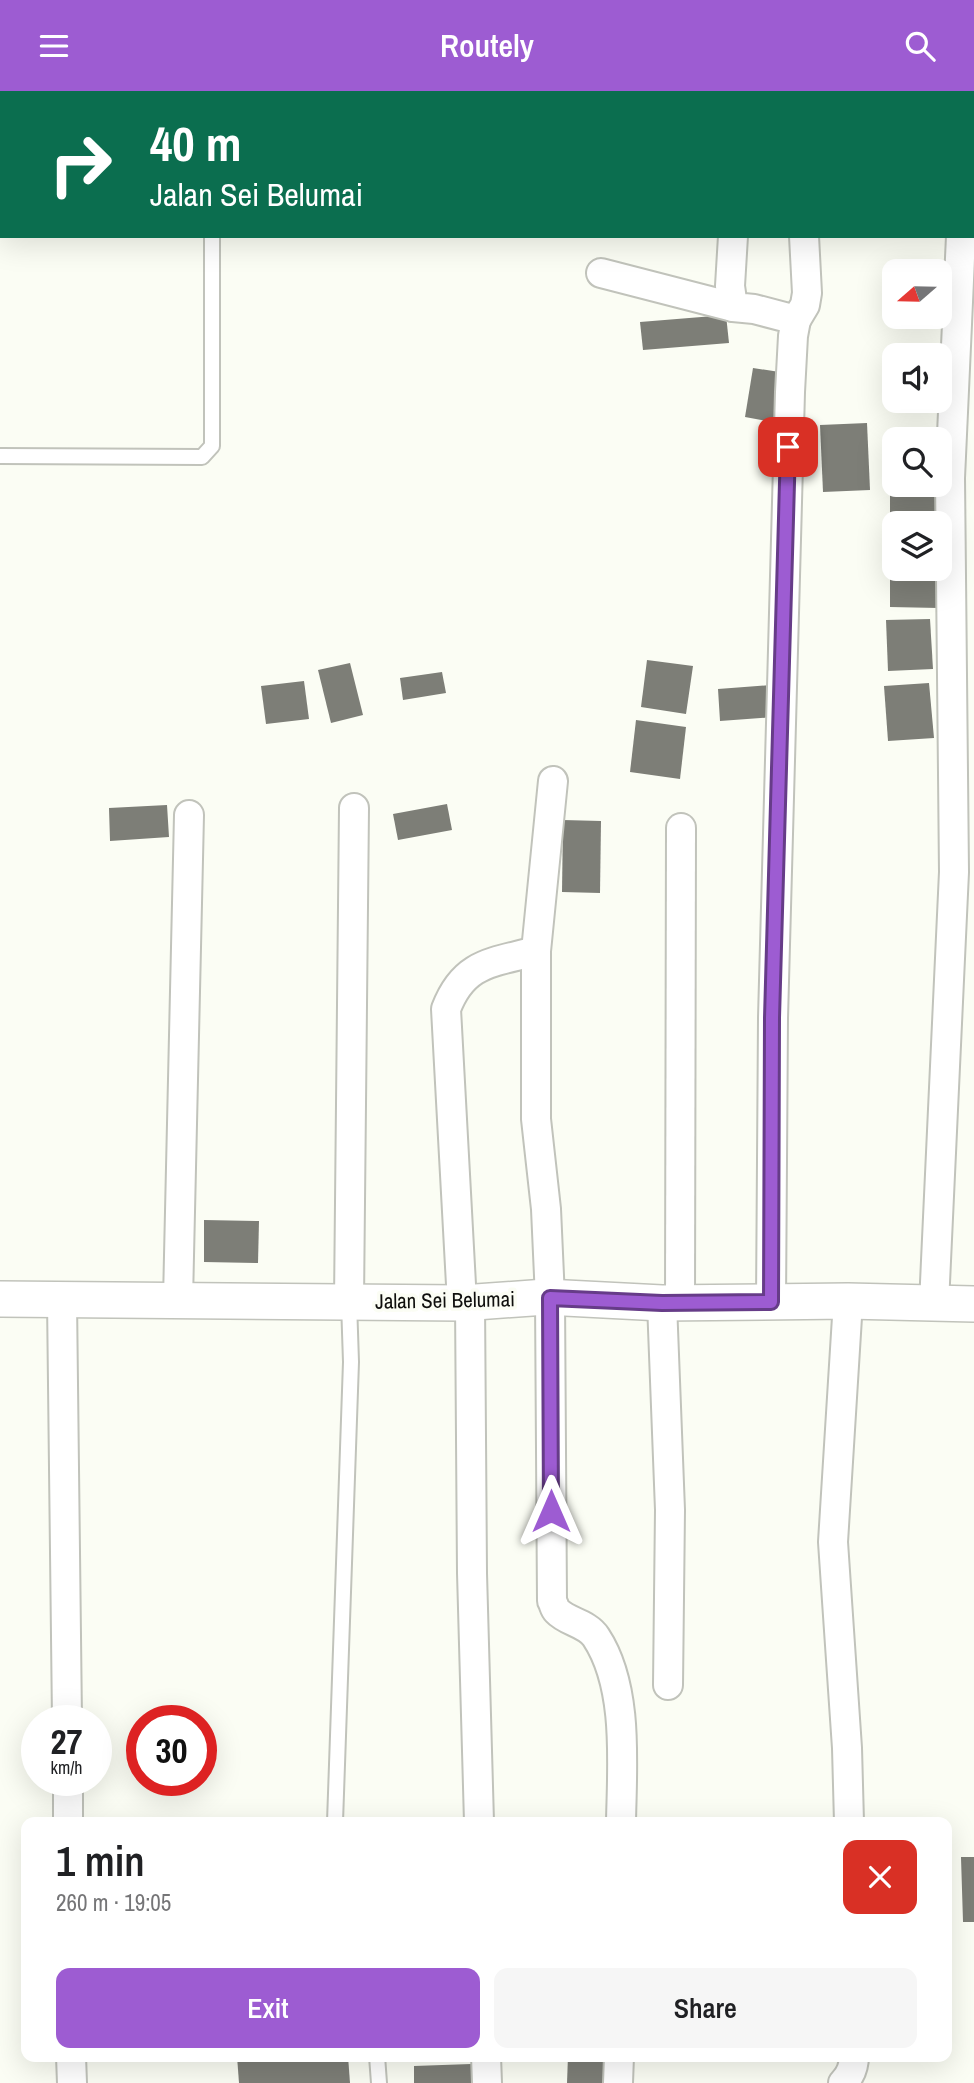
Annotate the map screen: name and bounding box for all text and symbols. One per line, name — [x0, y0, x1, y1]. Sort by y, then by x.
text: Routely — [440, 24, 534, 67]
icon: menu — [35, 27, 73, 65]
icon: search — [901, 27, 939, 65]
text: 40 m — [150, 110, 242, 176]
icon: right — [35, 119, 126, 210]
text: Jalan Sei Belumai — [150, 173, 363, 216]
north arrow — [882, 259, 952, 329]
map controls — [882, 259, 952, 581]
button: sound — [882, 343, 952, 413]
pin — [758, 417, 818, 477]
button: search — [882, 427, 952, 497]
icon: arrive — [769, 428, 807, 466]
button: layers — [882, 511, 952, 581]
street label: Jalan Sei Belumai — [375, 1284, 515, 1316]
position arrow — [514, 1474, 588, 1548]
speed limit sign: 30 — [126, 1705, 217, 1796]
text: 27 — [51, 1718, 82, 1765]
text: km/h — [51, 1755, 83, 1780]
text: 1 min — [56, 1833, 145, 1889]
button: close — [843, 1840, 917, 1914]
text: 260 m · 19:05 — [56, 1887, 171, 1918]
button: Exit — [56, 1968, 480, 2048]
button: Share — [494, 1968, 917, 2048]

